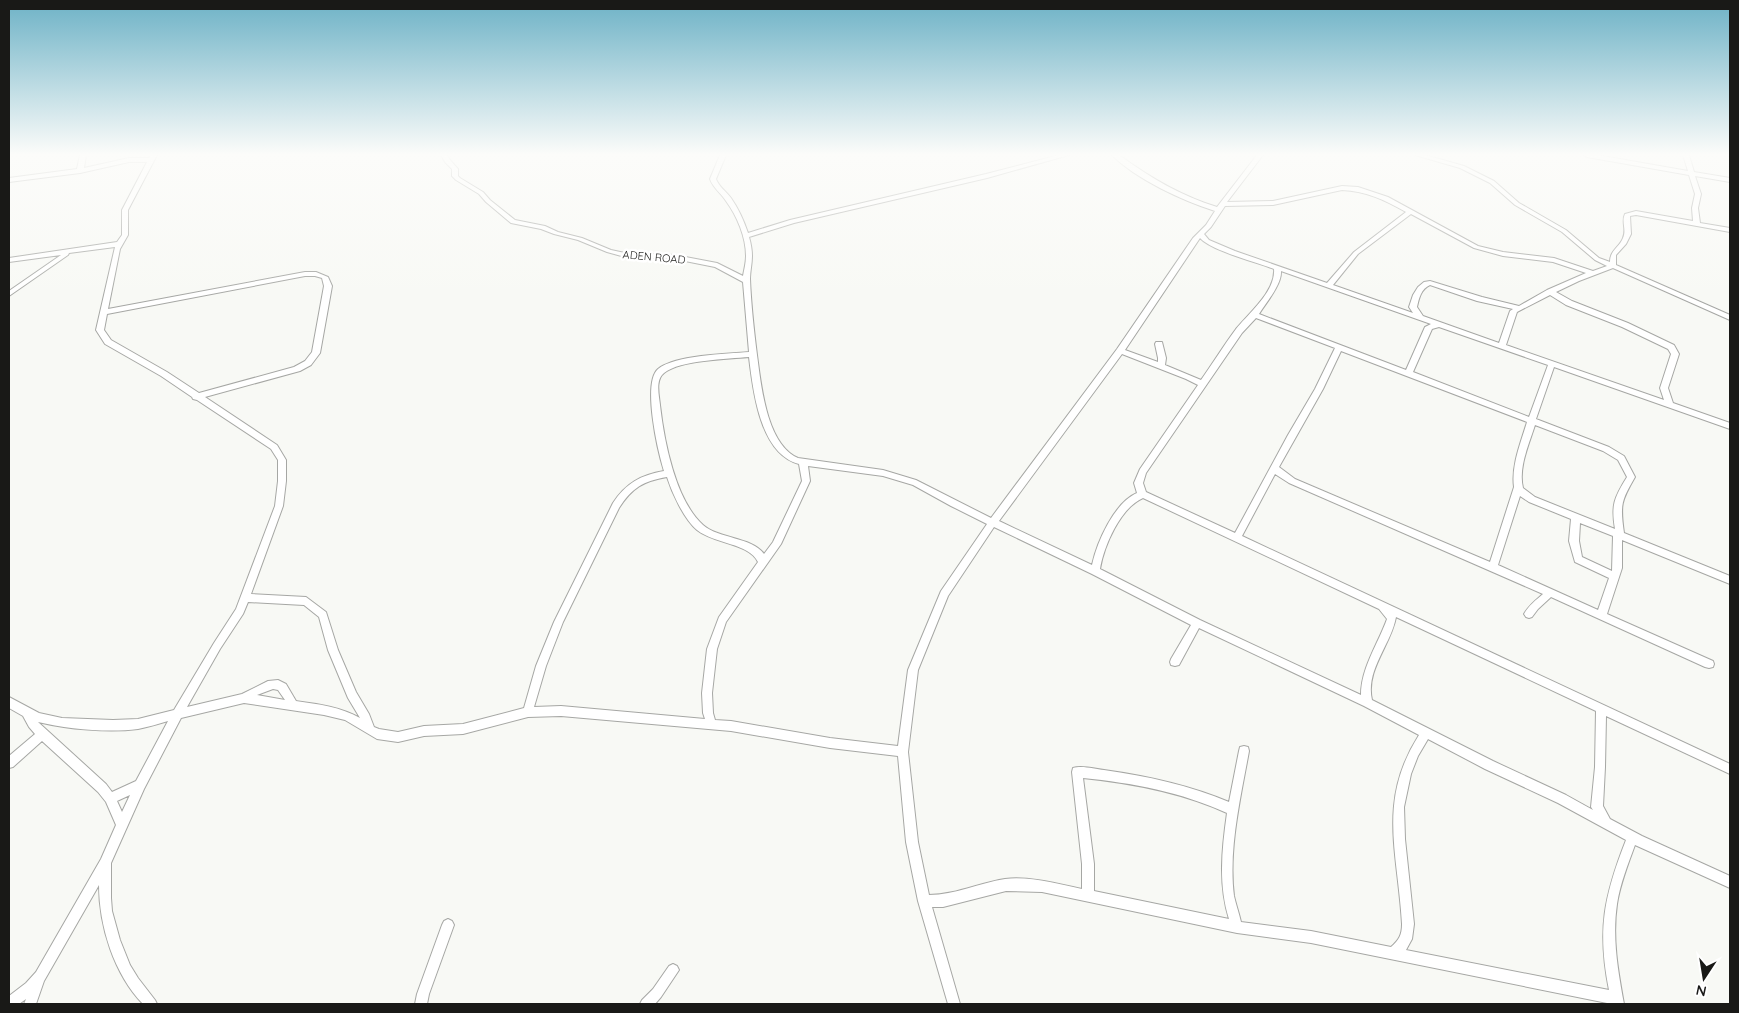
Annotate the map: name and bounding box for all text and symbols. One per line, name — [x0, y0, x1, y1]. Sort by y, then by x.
street label: ADEN ROAD — [622, 247, 686, 267]
north arrow — [1679, 953, 1729, 1003]
text: N — [1694, 981, 1708, 1001]

